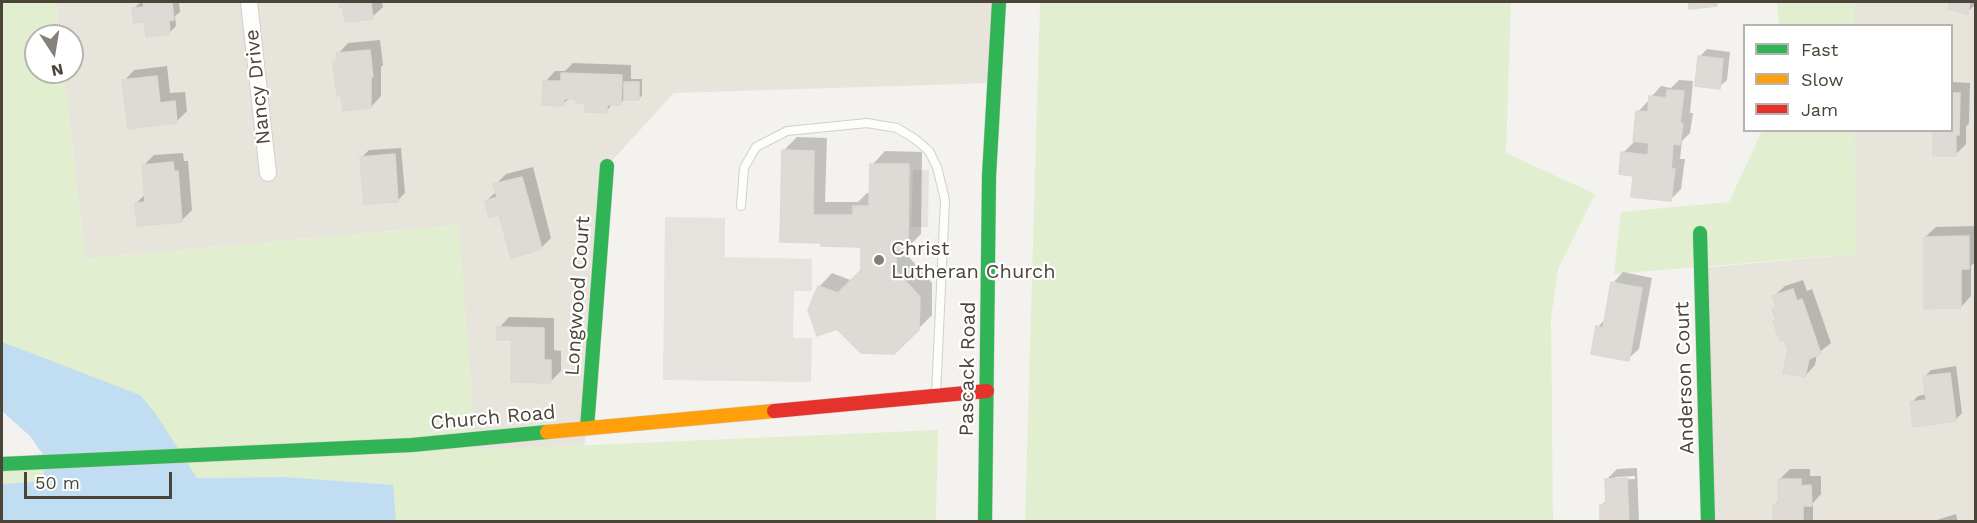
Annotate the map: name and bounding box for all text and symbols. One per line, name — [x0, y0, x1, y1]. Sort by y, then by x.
north arrow — [24, 24, 84, 84]
legend — [1743, 24, 1953, 132]
street label: Nancy Drive — [240, 28, 276, 146]
text: Fast — [1801, 39, 1838, 60]
text: N — [50, 60, 65, 81]
text: Slow — [1801, 69, 1844, 90]
text: Jam — [1801, 99, 1838, 120]
street label: Longwood Court — [560, 215, 596, 377]
place label: Christ Lutheran Church — [891, 237, 1056, 284]
marker: Christ Lutheran Church — [872, 253, 886, 267]
street label: Pascack Road — [955, 301, 981, 437]
street label: Anderson Court — [1670, 301, 1700, 455]
street label: Church Road — [429, 401, 557, 435]
scale bar — [27, 460, 176, 498]
text: 50 m — [35, 472, 80, 493]

